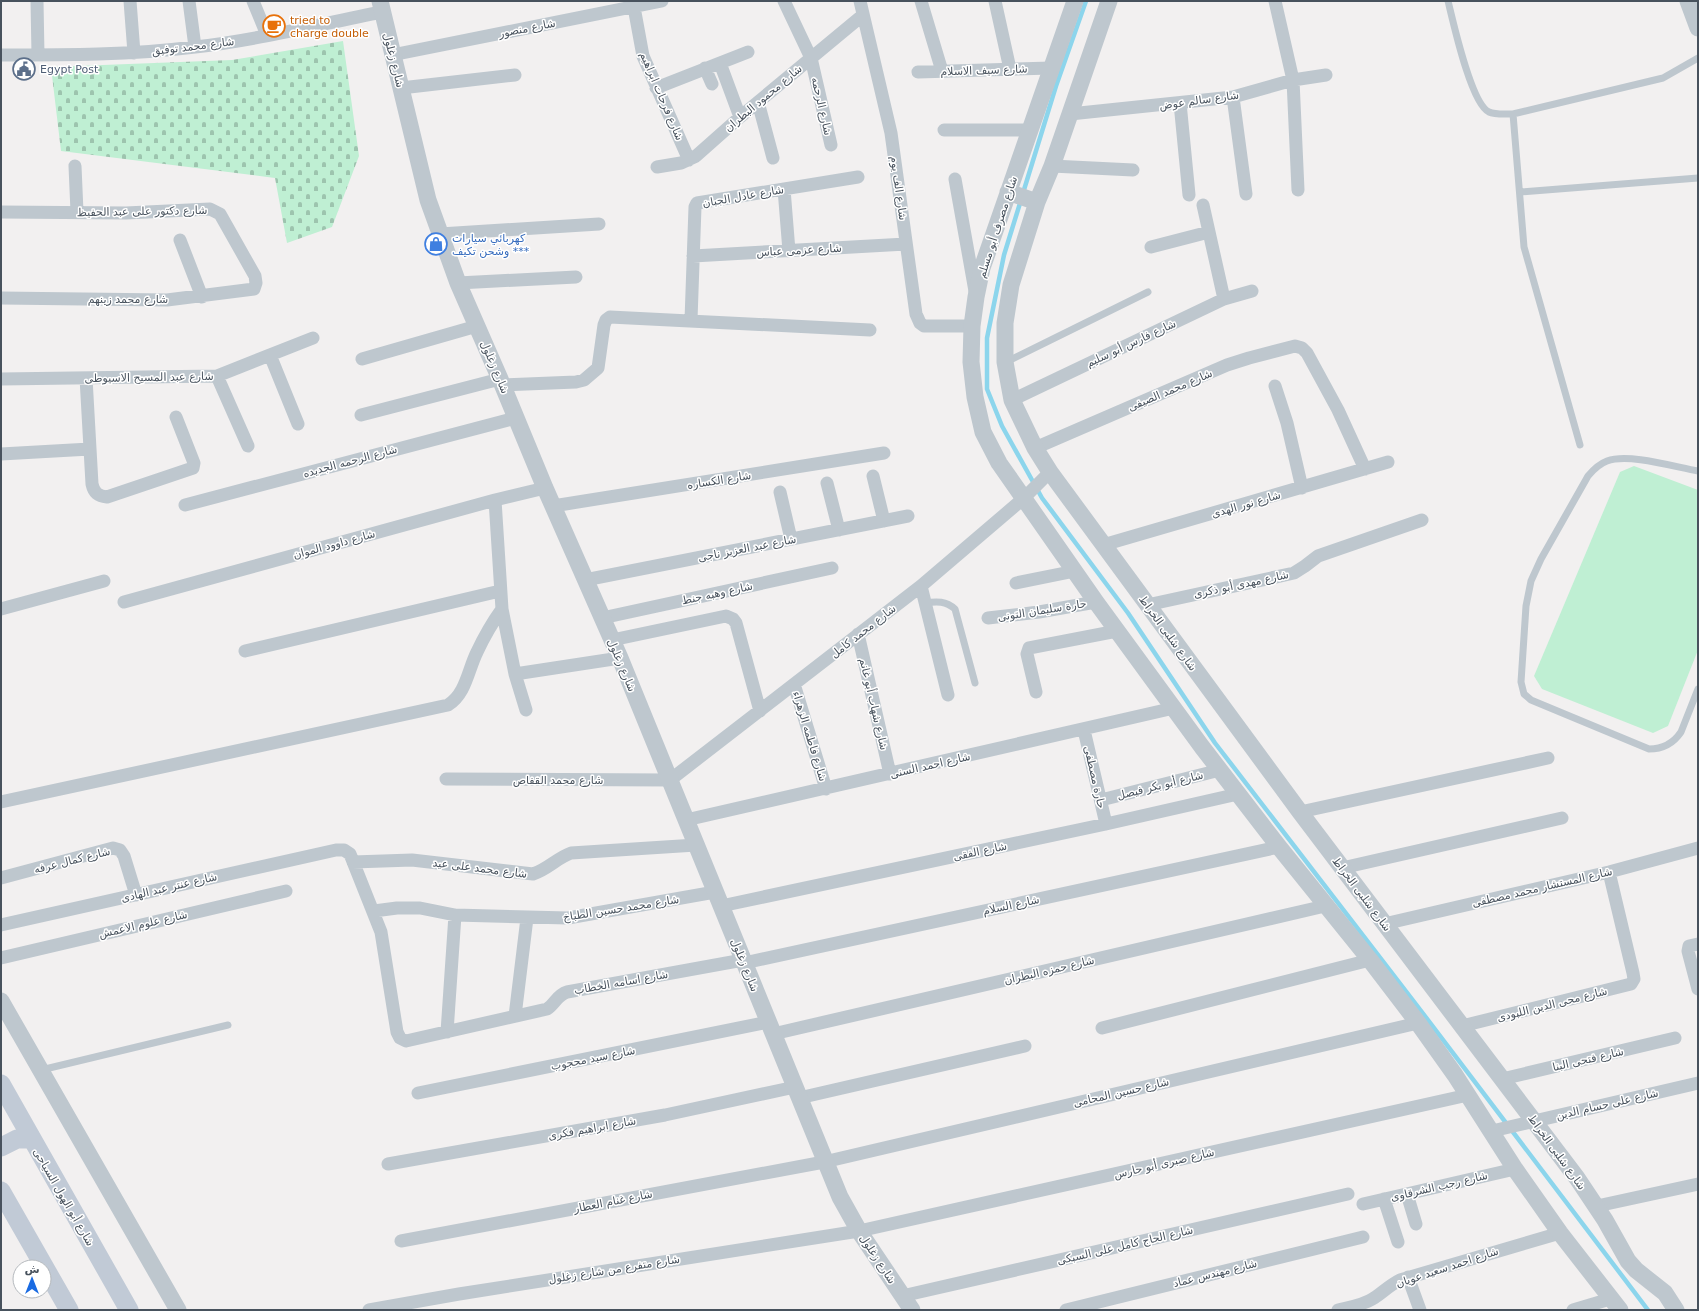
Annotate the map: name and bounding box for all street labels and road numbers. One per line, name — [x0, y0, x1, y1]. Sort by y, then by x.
street label: شارع منصور — [497, 17, 557, 41]
street label: شارع زغلول — [380, 31, 407, 89]
street label: شارع محمد توفيق — [151, 35, 235, 59]
street label: شارع فرحات ابراهيم — [637, 50, 686, 142]
street label: شارع محمود البطران — [722, 62, 805, 135]
street label: شارع سيف الاسلام — [940, 62, 1028, 79]
street label: شارع الرحمه — [808, 76, 835, 137]
street label: شارع سالم عوض — [1158, 88, 1240, 113]
street label: شارع الف يوم — [888, 155, 909, 221]
street label: شارع مصرف أبو مسلم — [974, 174, 1020, 280]
street label: شارع عادل الجبان — [701, 183, 785, 210]
street label: شارع دكتور على عبد الحفيظ — [77, 204, 207, 219]
street label: شارع عزمى عباس — [756, 242, 842, 259]
street label: شارع محمد زينهم — [88, 293, 168, 306]
street label: شارع فارس أبو سليم — [1084, 316, 1178, 370]
street label: شارع زغلول — [478, 339, 512, 396]
street label: شارع محمد الصيفى — [1126, 367, 1214, 414]
street label: شارع عبد المسيح الاسيوطى — [84, 370, 214, 385]
street label: شارع الرحمه الجديده — [302, 443, 399, 480]
street label: شارع الكساره — [686, 469, 752, 492]
street label: شارع نور الهدى — [1210, 488, 1282, 521]
street label: شارع داوود الموان — [292, 527, 377, 562]
street label: شارع عبد العزيز ناجى — [697, 533, 797, 564]
street label: شارع مهدى أبو ذكرى — [1192, 567, 1290, 601]
street label: شارع وهبه جنط — [680, 580, 754, 607]
street label: شارع شلبى الخراط — [1136, 593, 1199, 673]
street label: حارة سليمان التونى — [997, 597, 1087, 624]
street label: شارع محمد كامل — [828, 602, 899, 661]
street label: شارع زغلول — [605, 637, 639, 694]
street label: شارع شهاب أبو غانم — [857, 657, 891, 751]
street label: شارع فاطمه الزهراء — [790, 689, 829, 783]
street label: حارة مصطفى — [1081, 745, 1108, 810]
street label: شارع احمد السنى — [889, 750, 972, 781]
street label: شارع أبو بكر فيصل — [1115, 768, 1205, 802]
street label: شارع محمد القفاص — [513, 774, 603, 787]
street label: شارع الفقى — [952, 839, 1008, 864]
street label: شارع كمال عرفه — [33, 845, 112, 876]
street label: شارع شلبى الخراط — [1329, 855, 1394, 934]
street label: شارع محمد على عيد — [432, 856, 528, 881]
street label: شارع المستشار محمد مصطفى — [1471, 865, 1614, 910]
street label: شارع عنتر عبد الهادى — [120, 870, 218, 905]
street label: شارع محمد حسين الطباخ — [562, 893, 680, 924]
street label: شارع السلام — [982, 893, 1041, 918]
street label: شارع علوم الاعمش — [98, 908, 189, 941]
street label: شارع زغلول — [728, 937, 761, 994]
street label: شارع حمزه البطران — [1003, 954, 1096, 987]
street label: شارع اسامه الخطاب — [573, 968, 669, 997]
street label: شارع محى الدين اللبودى — [1496, 984, 1609, 1024]
street label: شارع سيد محجوب — [550, 1044, 636, 1073]
street label: شارع فتحى البنا — [1551, 1045, 1625, 1074]
street label: شارع حسين المحامى — [1072, 1075, 1170, 1110]
street label: شارع على حسام الدين — [1555, 1086, 1660, 1123]
street label: شارع شلبى الخراط — [1525, 1112, 1588, 1192]
street label: شارع ابراهيم فكرى — [547, 1114, 637, 1143]
street label: شارع صبرى أبو حارس — [1112, 1145, 1216, 1181]
street label: شارع أبو الهول السياحى — [30, 1146, 98, 1248]
street label: شارع رجب الشرقاوى — [1389, 1169, 1489, 1204]
street label: شارع غنام العطار — [572, 1187, 654, 1216]
street label: شارع الحاج كامل على السبكى — [1056, 1223, 1194, 1267]
street label: شارع زغلول — [857, 1232, 898, 1286]
street label: شارع احمد سعيد عويان — [1394, 1245, 1500, 1290]
street label: شارع متفرع من شارع زغلول — [547, 1253, 681, 1286]
street label: شارع مهندس عماد — [1172, 1257, 1258, 1290]

